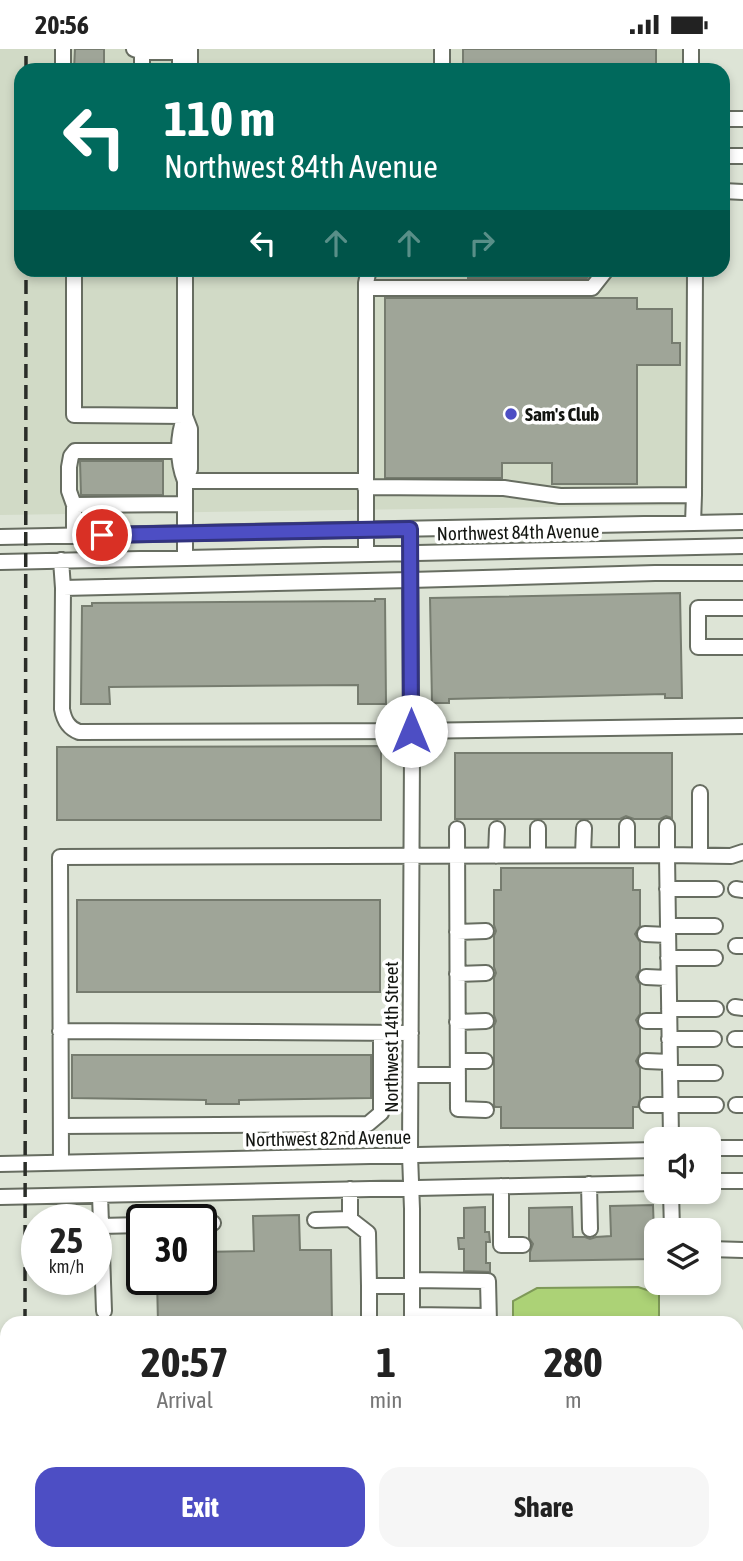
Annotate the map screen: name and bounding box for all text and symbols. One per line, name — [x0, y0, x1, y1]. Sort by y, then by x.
text: 20:56 — [35, 10, 89, 40]
text: 110 m — [164, 90, 275, 146]
icon: left — [49, 91, 140, 182]
text: Northwest 84th Avenue — [164, 148, 438, 185]
icon: left — [244, 224, 282, 262]
icon: ahead — [317, 224, 355, 262]
icon: ahead — [390, 224, 428, 262]
icon: right — [463, 224, 501, 262]
place label: Sam's Club — [525, 403, 599, 425]
marker: Sam's Club — [503, 406, 519, 422]
pin — [72, 505, 132, 565]
icon: arrive — [83, 516, 121, 554]
street label: Northwest 84th Avenue — [437, 520, 599, 544]
position arrow — [374, 694, 448, 768]
street label: Northwest 14th Street — [380, 961, 402, 1113]
street label: Northwest 82nd Avenue — [245, 1126, 411, 1150]
map controls — [644, 1127, 721, 1295]
button: sound — [644, 1127, 721, 1204]
speed limit sign: 30 — [126, 1204, 217, 1295]
button: layers — [644, 1218, 721, 1295]
text: 25 — [50, 1220, 83, 1260]
text: km/h — [49, 1256, 84, 1277]
text: 20:57 — [141, 1338, 228, 1386]
text: 1 — [376, 1338, 396, 1386]
text: 280 — [544, 1338, 603, 1386]
text: Arrival — [157, 1387, 213, 1413]
text: min — [370, 1387, 403, 1413]
text: m — [565, 1387, 582, 1413]
button: Exit — [35, 1467, 365, 1547]
button: Share — [379, 1467, 709, 1547]

